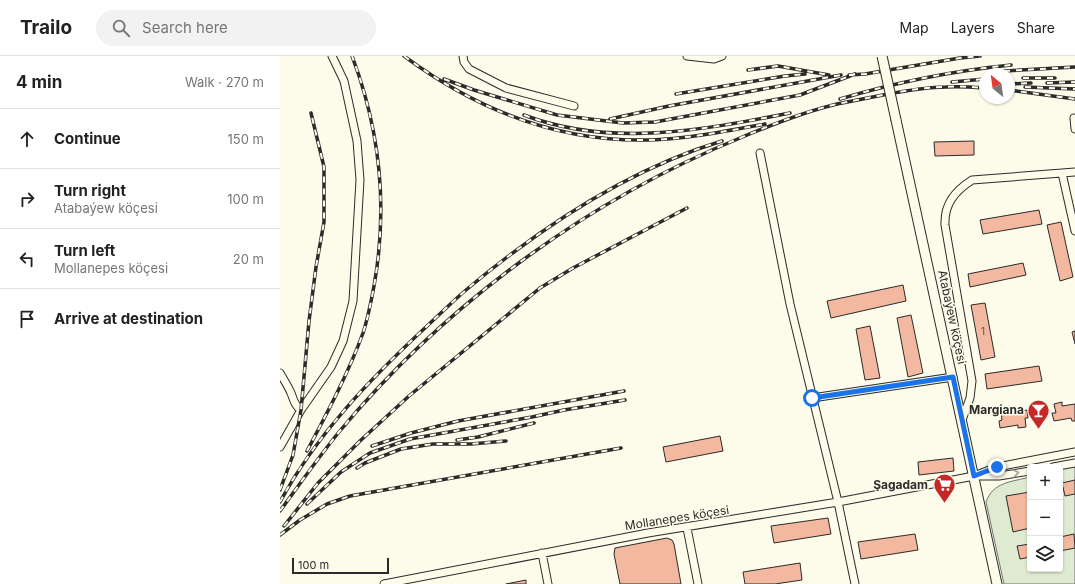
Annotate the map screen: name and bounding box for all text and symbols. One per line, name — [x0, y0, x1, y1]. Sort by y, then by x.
search box — [96, 10, 376, 46]
text: Trailo — [20, 16, 72, 39]
icon: search — [110, 17, 132, 39]
text: Search here — [142, 18, 228, 37]
text: Map — [900, 19, 929, 36]
text: Layers — [951, 19, 995, 36]
text: Share — [1017, 19, 1055, 36]
north arrow — [979, 68, 1015, 104]
text: 4 min — [16, 72, 62, 92]
text: Walk · 270 m — [185, 74, 264, 90]
icon: ahead — [16, 128, 38, 150]
text: Continue — [54, 129, 121, 148]
text: 150 m — [228, 131, 264, 147]
text: Turn right — [54, 181, 126, 200]
icon: right — [16, 188, 38, 210]
text: 100 m — [227, 191, 264, 207]
text: Atabaýew köçesi — [54, 200, 158, 216]
text: Turn left — [54, 241, 115, 260]
icon: left — [16, 248, 38, 270]
text: 20 m — [233, 251, 264, 267]
text: Mollanepes köçesi — [54, 260, 168, 276]
street label: Atabaýew köçesi — [935, 268, 970, 365]
icon: arrive — [16, 308, 38, 330]
text: Arrive at destination — [54, 309, 203, 328]
house number: 1 — [981, 325, 985, 337]
route start — [803, 389, 821, 407]
bar icon: Margiana — [1026, 397, 1052, 430]
place label: Margiana — [969, 402, 1024, 417]
route end — [988, 458, 1006, 476]
map controls — [1027, 464, 1063, 572]
button: + — [1027, 464, 1063, 500]
one-way arrow — [1013, 470, 1019, 478]
supermarket icon: Şagadam — [931, 472, 957, 505]
place label: Şagadam — [873, 477, 928, 492]
button: − — [1027, 500, 1063, 536]
street label: Mollanepes köçesi — [624, 502, 730, 533]
button: layers — [1027, 536, 1063, 572]
scale bar — [292, 556, 389, 575]
text: 100 m — [298, 558, 329, 572]

